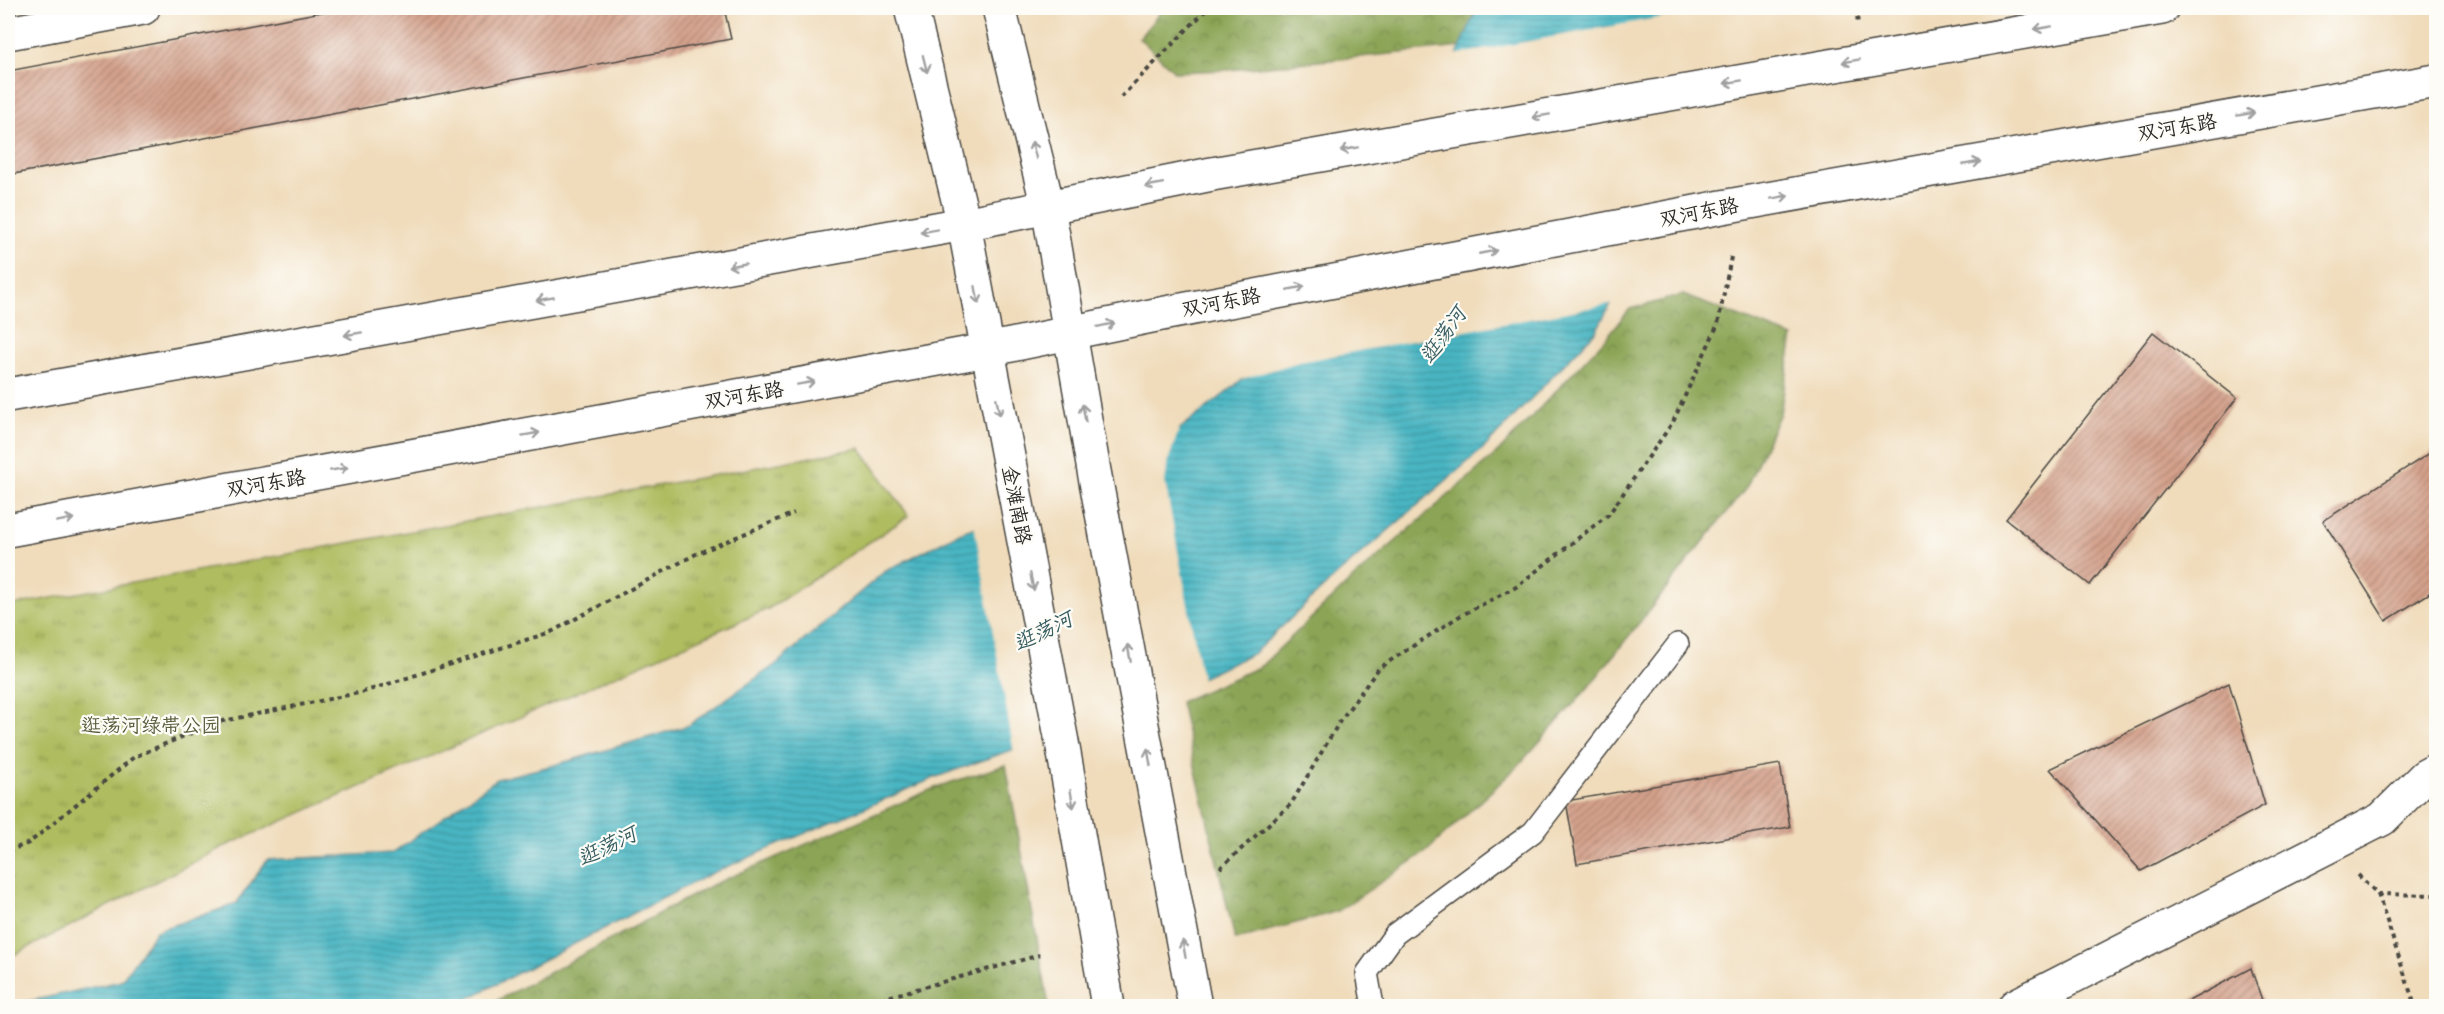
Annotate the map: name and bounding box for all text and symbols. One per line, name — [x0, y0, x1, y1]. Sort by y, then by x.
one-way arrow — [2033, 23, 2053, 34]
one-way arrow — [919, 55, 931, 74]
one-way arrow — [1841, 56, 1861, 67]
one-way arrow — [1724, 77, 1743, 88]
street label: 双河东路 — [2136, 108, 2219, 146]
one-way arrow — [2236, 108, 2256, 119]
one-way arrow — [1531, 110, 1551, 121]
one-way arrow — [1027, 141, 1039, 160]
one-way arrow — [1339, 144, 1359, 155]
one-way arrow — [1961, 157, 1981, 168]
one-way arrow — [1145, 180, 1165, 191]
one-way arrow — [1769, 191, 1789, 202]
street label: 双河东路 — [1657, 192, 1742, 231]
one-way arrow — [919, 225, 939, 236]
one-way arrow — [1477, 246, 1497, 257]
one-way arrow — [727, 260, 747, 271]
street label: 双河东路 — [1179, 282, 1264, 321]
one-way arrow — [1286, 282, 1305, 293]
one-way arrow — [972, 285, 983, 305]
one-way arrow — [535, 294, 555, 305]
water label: 逛荡河 — [1414, 299, 1473, 368]
one-way arrow — [1096, 319, 1115, 330]
one-way arrow — [343, 329, 363, 340]
street label: 双河东路 — [703, 376, 786, 414]
one-way arrow — [795, 377, 815, 388]
one-way arrow — [993, 397, 1004, 417]
one-way arrow — [1078, 404, 1089, 424]
one-way arrow — [521, 428, 541, 439]
one-way arrow — [329, 463, 349, 474]
street label: 金滩南路 — [998, 463, 1037, 548]
street label: 双河东路 — [225, 464, 308, 502]
one-way arrow — [55, 514, 74, 525]
one-way arrow — [1027, 572, 1038, 591]
water label: 逛荡河 — [1009, 604, 1079, 656]
one-way arrow — [1123, 644, 1134, 664]
park label: 逛荡河绿带公园 — [81, 713, 221, 737]
one-way arrow — [1143, 748, 1154, 768]
one-way arrow — [1066, 789, 1077, 809]
water label: 逛荡河 — [573, 819, 643, 871]
one-way arrow — [1178, 940, 1189, 959]

